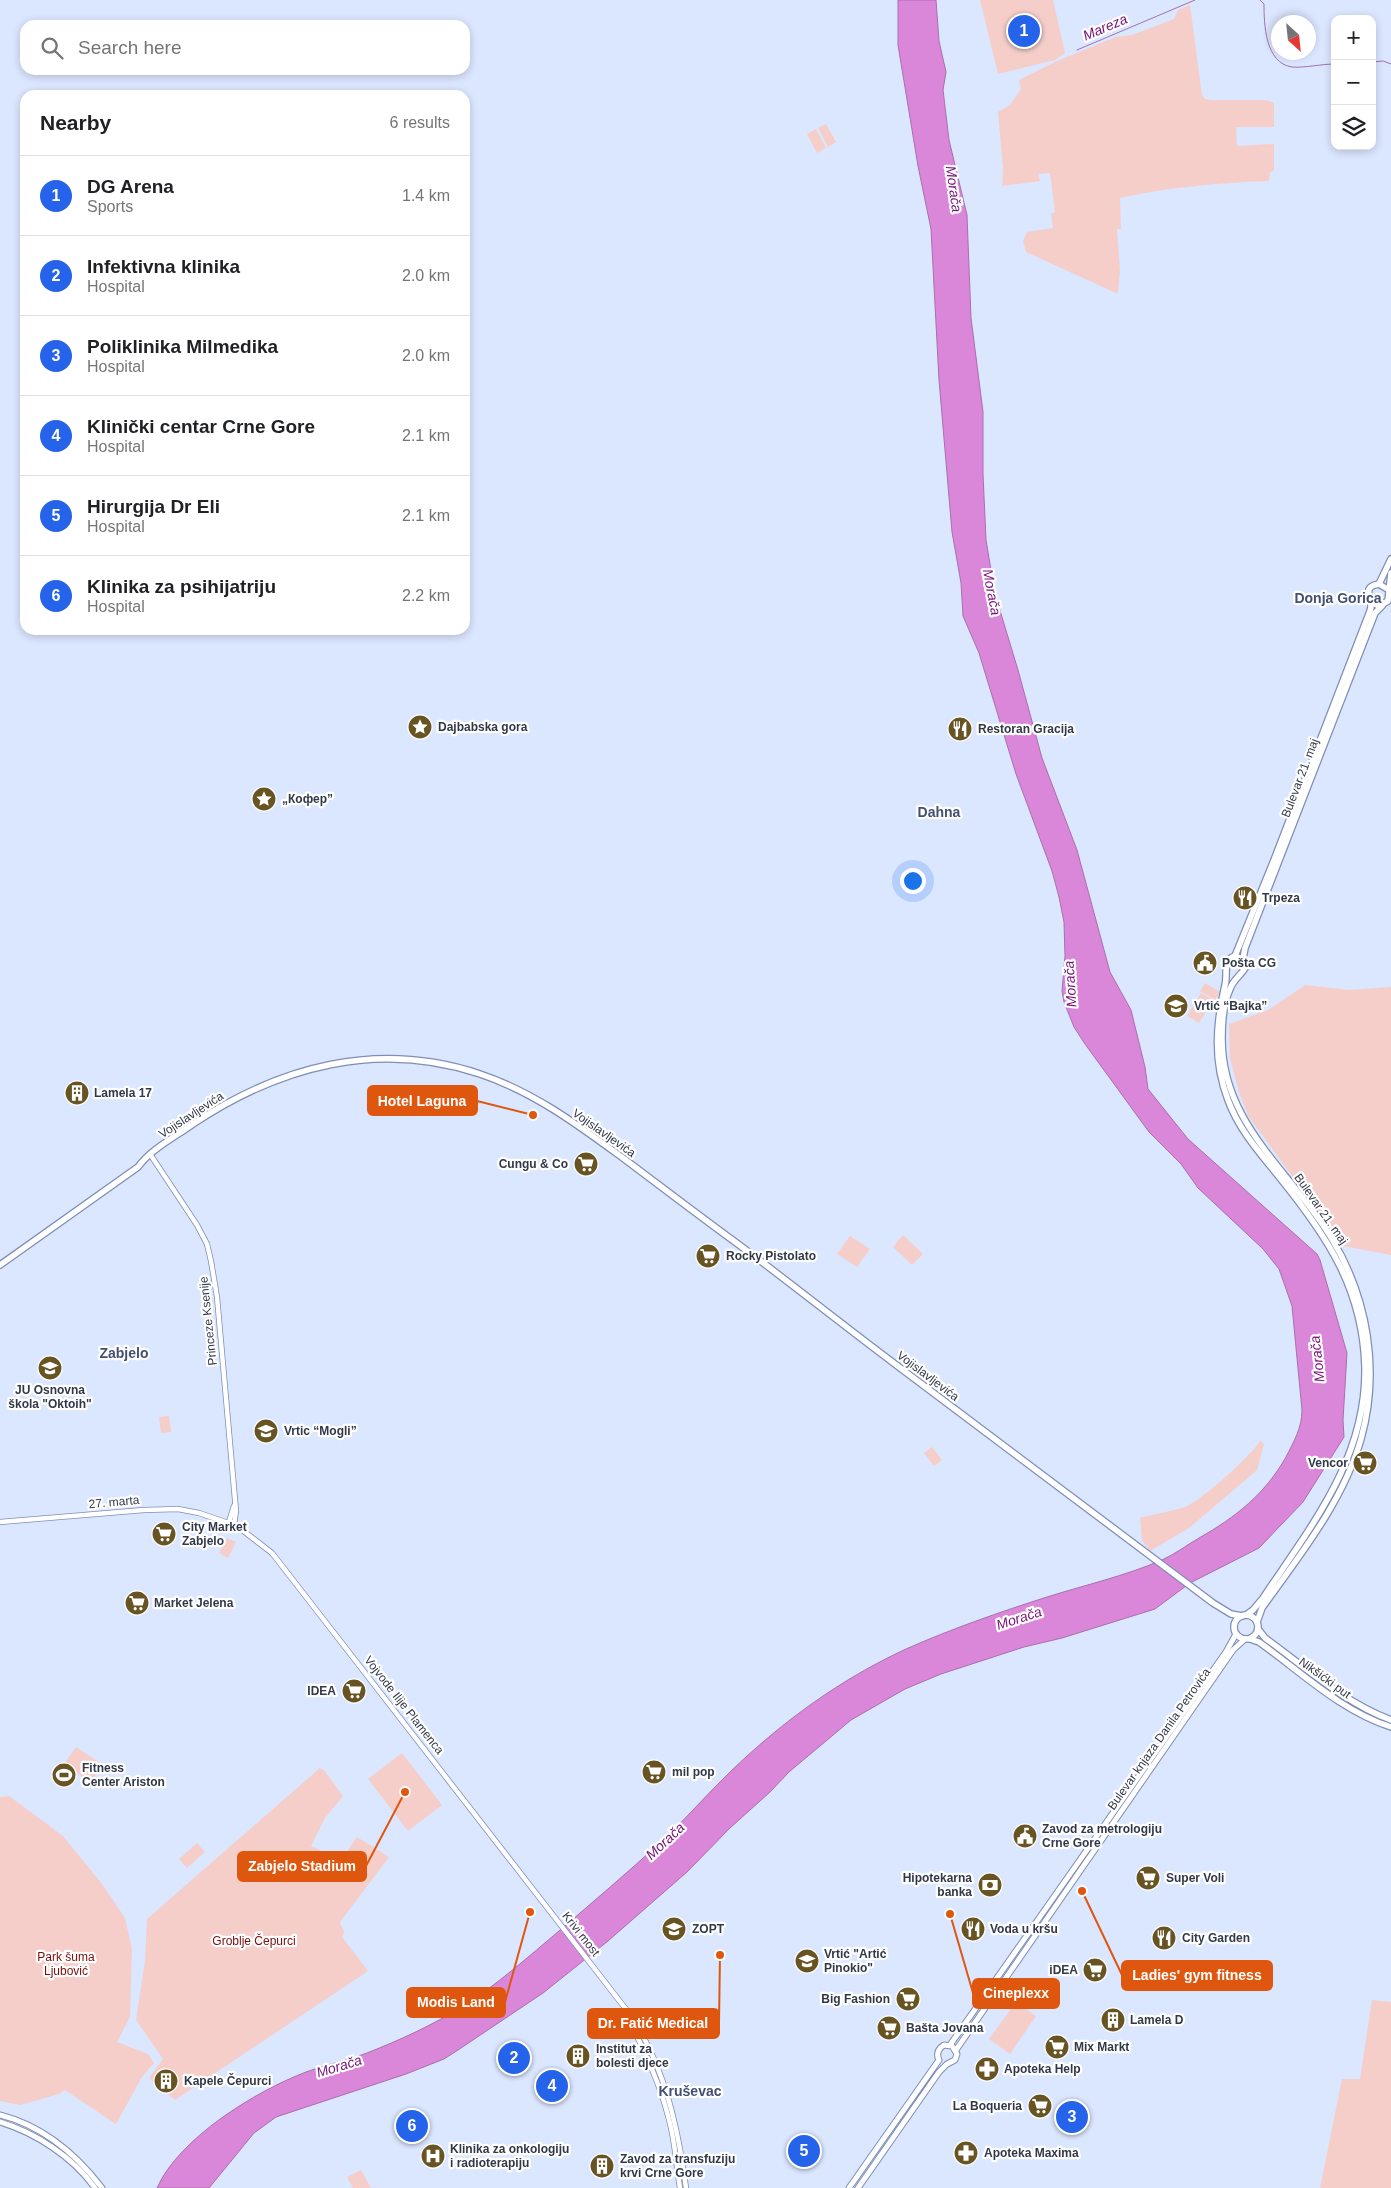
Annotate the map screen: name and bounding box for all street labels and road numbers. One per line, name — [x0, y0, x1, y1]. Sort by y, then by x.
street label: Bulevar 21. maj — [1279, 737, 1321, 819]
street label: Vojislavljevića — [156, 1089, 226, 1141]
street label: Vojislavljevića — [570, 1106, 639, 1160]
street label: Bulevar 21. maj — [1291, 1171, 1351, 1247]
street label: Princeze Ksenije — [196, 1276, 220, 1366]
street label: Vojislavljevića — [894, 1348, 962, 1404]
street label: 27. marta — [88, 1493, 140, 1511]
street label: Vojvode Ilije Plamenca — [361, 1653, 447, 1757]
street label: Nikšićki put — [1296, 1655, 1354, 1702]
street label: Bulevar knjaza Danila Petrovića — [1105, 1665, 1214, 1812]
street label: Krivi most — [559, 1909, 603, 1960]

